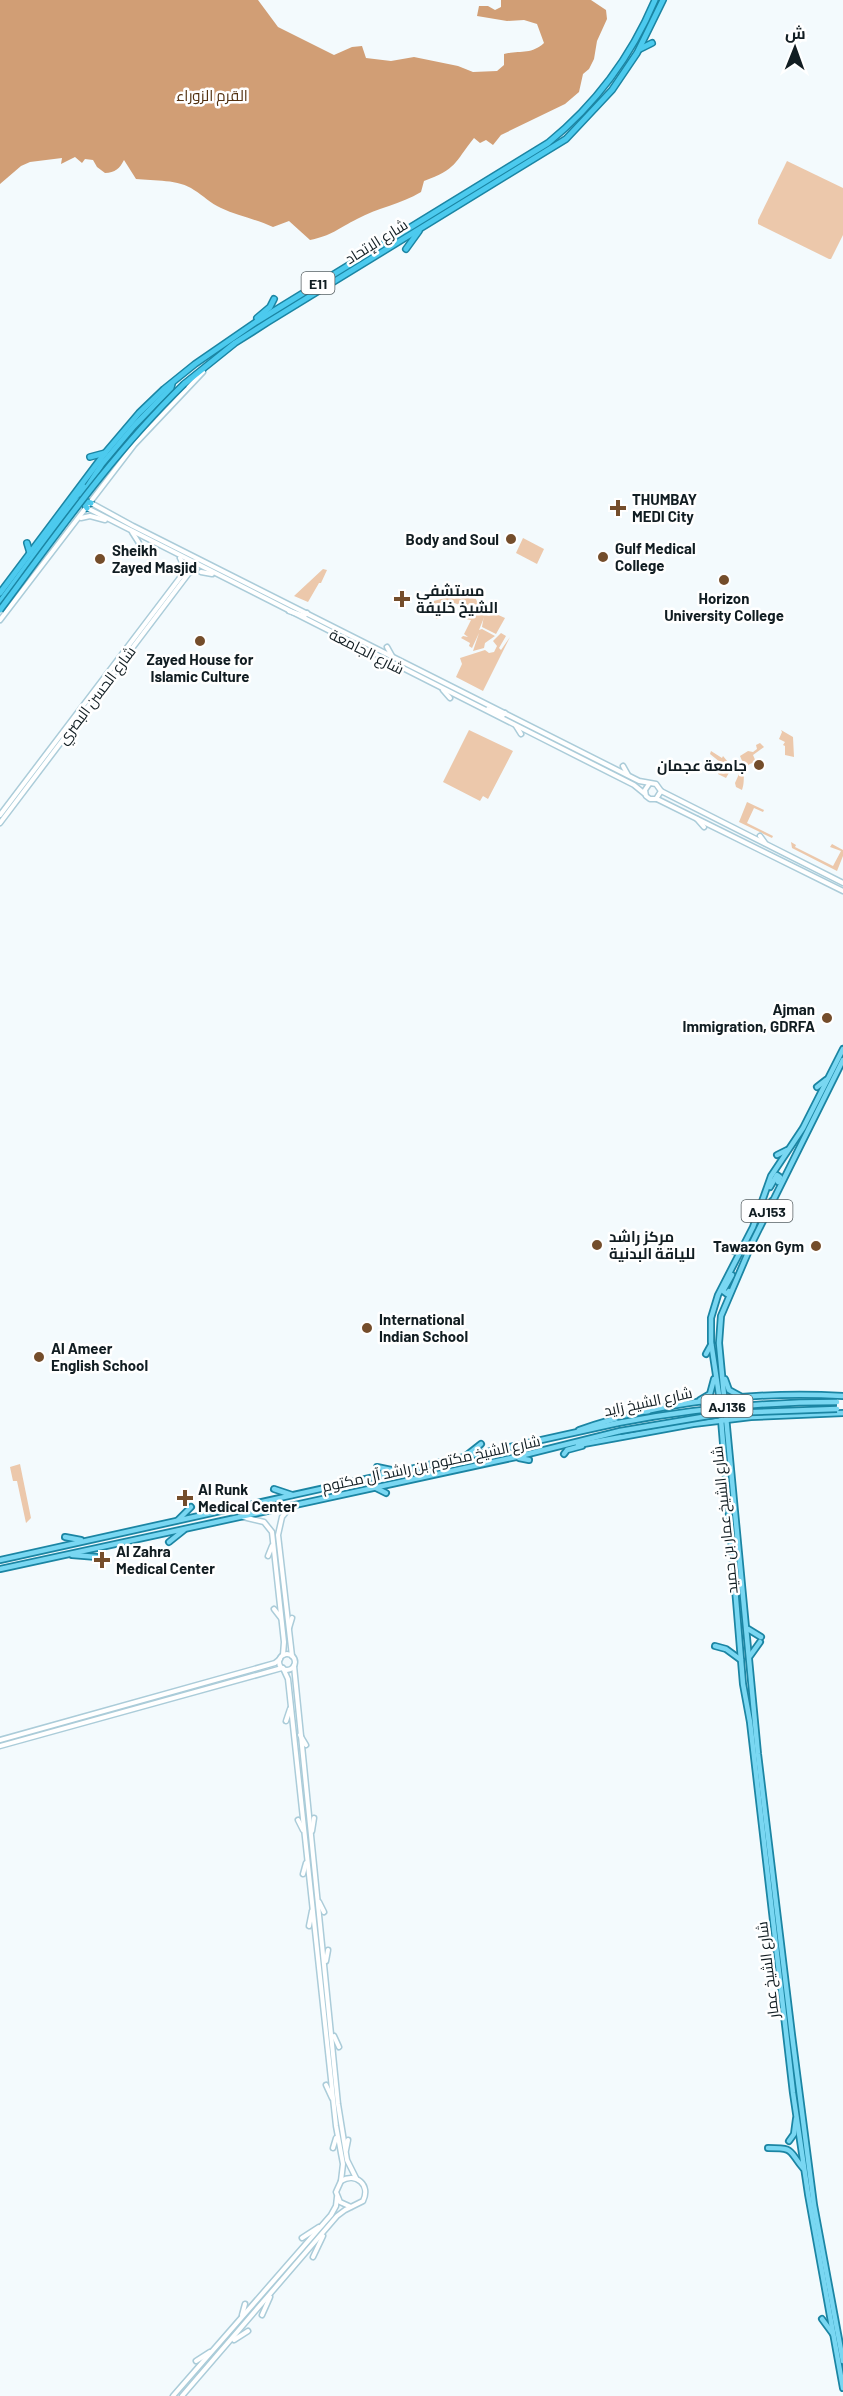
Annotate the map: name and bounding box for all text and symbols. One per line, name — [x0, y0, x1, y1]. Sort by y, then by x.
north arrow — [765, 18, 825, 78]
text: ش — [785, 23, 806, 43]
park label: القرم الزوراء — [176, 86, 248, 106]
street label: شارع الإتحاد — [341, 215, 412, 270]
road number: E11 — [302, 272, 334, 294]
place label: THUMBAY MEDI City — [632, 490, 697, 525]
marker: THUMBAY MEDI City — [609, 499, 627, 517]
place label: Body and Soul — [406, 530, 499, 548]
marker: Body and Soul — [504, 532, 518, 546]
place label: Gulf Medical College — [615, 539, 696, 574]
place label: Sheikh Zayed Masjid — [112, 541, 197, 576]
marker: Gulf Medical College — [596, 550, 610, 564]
marker: Sheikh Zayed Masjid — [93, 552, 107, 566]
marker: Horizon University College — [717, 573, 731, 587]
place label: مستشفى الشيخ خليفة — [416, 581, 498, 618]
place label: Horizon University College — [664, 589, 784, 624]
marker: مستشفى الشيخ خليفة — [393, 590, 411, 608]
street label: شارع الجامعة — [325, 624, 407, 680]
marker: Zayed House for Islamic Culture — [193, 634, 207, 648]
street label: شارع الحسن البصري — [53, 642, 142, 750]
place label: Zayed House for Islamic Culture — [147, 650, 254, 685]
place label: جامعة عجمان — [657, 756, 747, 775]
marker: جامعة عجمان — [752, 758, 766, 772]
place label: Ajman Immigration, GDRFA — [683, 1000, 815, 1035]
marker: Ajman Immigration, GDRFA — [820, 1011, 834, 1025]
road number: AJ153 — [742, 1200, 792, 1222]
place label: مركز راشد للياقة البدنية — [609, 1227, 695, 1262]
place label: Tawazon Gym — [713, 1237, 804, 1255]
marker: مركز راشد للياقة البدنية — [590, 1238, 604, 1252]
marker: Tawazon Gym — [809, 1239, 823, 1253]
place label: International Indian School — [379, 1310, 468, 1345]
marker: International Indian School — [360, 1321, 374, 1335]
place label: Al Ameer English School — [51, 1339, 148, 1374]
marker: Al Ameer English School — [32, 1350, 46, 1364]
street label: شارع الشيخ زايد — [602, 1383, 694, 1422]
road number: AJ136 — [702, 1395, 752, 1417]
street label: شارع الشيخ مكتوم بن راشد آل مكتوم — [320, 1431, 542, 1498]
street label: شارع الشيخ عمار بن حميد — [707, 1445, 744, 1595]
place label: Al Runk Medical Center — [198, 1480, 297, 1515]
marker: Al Runk Medical Center — [176, 1489, 194, 1507]
place label: Al Zahra Medical Center — [116, 1542, 215, 1577]
marker: Al Zahra Medical Center — [93, 1551, 111, 1569]
street label: شارع الشيخ عمار — [752, 1920, 785, 2020]

